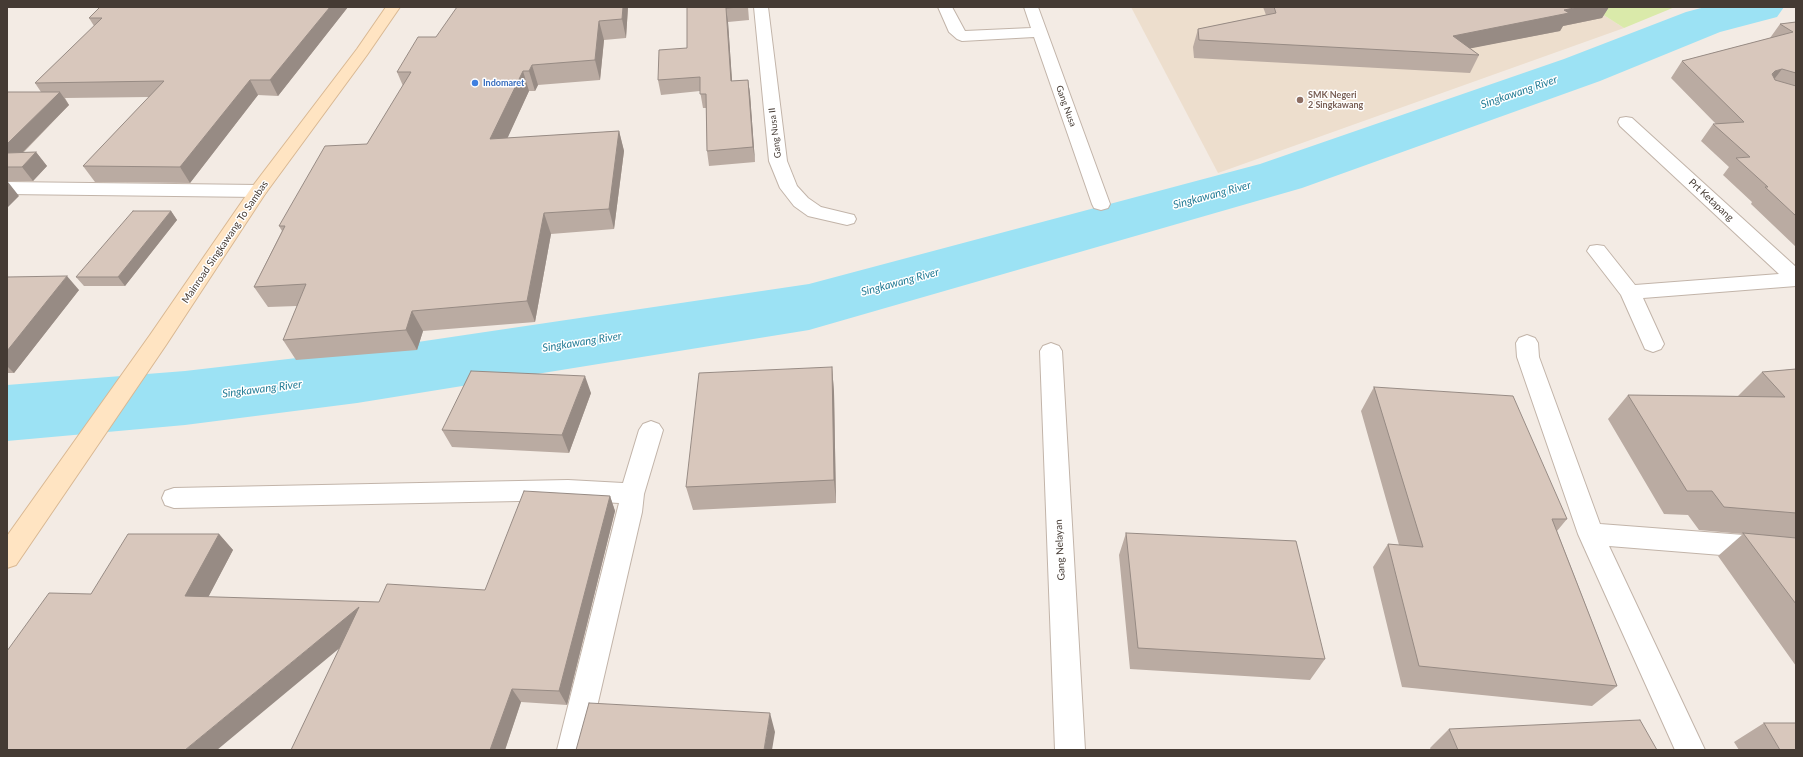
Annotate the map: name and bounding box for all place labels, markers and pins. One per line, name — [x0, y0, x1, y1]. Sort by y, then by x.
marker: Indomaret — [470, 78, 480, 88]
place label: Indomaret — [483, 78, 524, 88]
place label: SMK Negeri 2 Singkawang — [1308, 90, 1363, 111]
marker: SMK Negeri 2 Singkawang — [1295, 95, 1305, 105]

